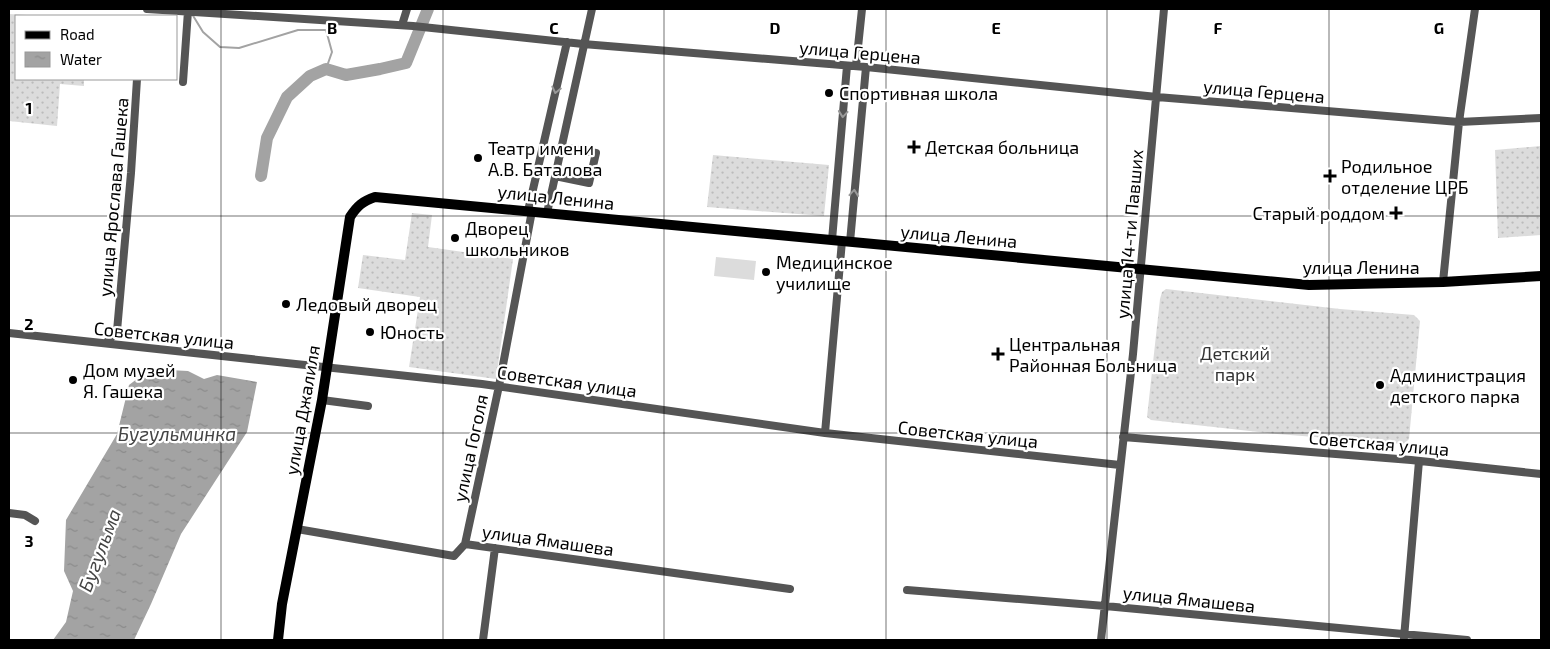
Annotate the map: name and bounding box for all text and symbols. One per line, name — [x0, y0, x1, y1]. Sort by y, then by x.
legend — [15, 15, 178, 80]
text: B — [327, 18, 337, 37]
text: C — [549, 18, 559, 37]
text: D — [770, 18, 781, 37]
text: E — [991, 18, 1001, 37]
text: F — [1214, 18, 1223, 37]
text: G — [1434, 18, 1444, 37]
text: Road — [60, 25, 95, 43]
street label: улица Герцена — [798, 36, 922, 68]
text: Water — [60, 50, 102, 68]
street label: улица Герцена — [1202, 75, 1326, 107]
place label: Спортивная школа — [839, 82, 998, 104]
one-way arrow — [551, 85, 562, 94]
marker: Спортивная школа — [823, 87, 835, 99]
street label: улица Ярослава Гашека — [93, 96, 133, 298]
text: 1 — [26, 98, 32, 117]
one-way arrow — [837, 110, 848, 118]
place label: Детская больница — [925, 136, 1079, 158]
place label: Театр имени А.В. Баталова — [488, 137, 602, 180]
marker: Детская больница — [907, 140, 921, 154]
street label: улица 14-ти Павших — [1111, 148, 1147, 320]
marker: Театр имени А.В. Баталова — [472, 152, 484, 164]
place label: Родильное отделение ЦРБ — [1341, 155, 1469, 198]
marker: Родильное отделение ЦРБ — [1323, 169, 1337, 183]
street label: улица Ленина — [497, 180, 615, 214]
one-way arrow — [849, 189, 860, 197]
place label: Старый роддом — [1253, 202, 1385, 224]
marker: Старый роддом — [1389, 206, 1403, 220]
place label: Дворец школьников — [465, 217, 570, 260]
street label: улица Ленина — [900, 220, 1018, 252]
marker: Дворец школьников — [449, 232, 461, 244]
place label: Медицинское училище — [776, 251, 893, 294]
street label: улица Ленина — [1302, 256, 1420, 278]
marker: Медицинское училище — [760, 266, 772, 278]
place label: Ледовый дворец — [296, 293, 438, 315]
marker: Ледовый дворец — [280, 298, 292, 310]
text: 2 — [24, 314, 34, 333]
street label: Советская улица — [93, 317, 235, 353]
place label: Юность — [380, 321, 444, 343]
marker: Юность — [364, 326, 376, 338]
place label: Центральная Районная Больница — [1009, 333, 1177, 376]
park label: Детский парк — [1200, 342, 1270, 385]
street label: улица Джалиля — [280, 343, 324, 477]
marker: Центральная Районная Больница — [991, 347, 1005, 361]
place label: Дом музей Я. Гашека — [83, 359, 175, 402]
street label: Советская улица — [496, 360, 638, 402]
place label: Администрация детского парка — [1390, 364, 1526, 407]
marker: Дом музей Я. Гашека — [67, 374, 79, 386]
marker: Администрация детского парка — [1374, 379, 1386, 391]
street label: улица Гоголя — [448, 392, 492, 504]
street label: Советская улица — [897, 416, 1039, 452]
water label: Бугульминка — [118, 422, 236, 445]
street label: Советская улица — [1308, 426, 1450, 460]
water label: Бугульма — [73, 505, 125, 595]
street label: улица Ямашева — [481, 520, 615, 560]
text: 3 — [24, 531, 34, 550]
street label: улица Ямашева — [1122, 581, 1256, 617]

